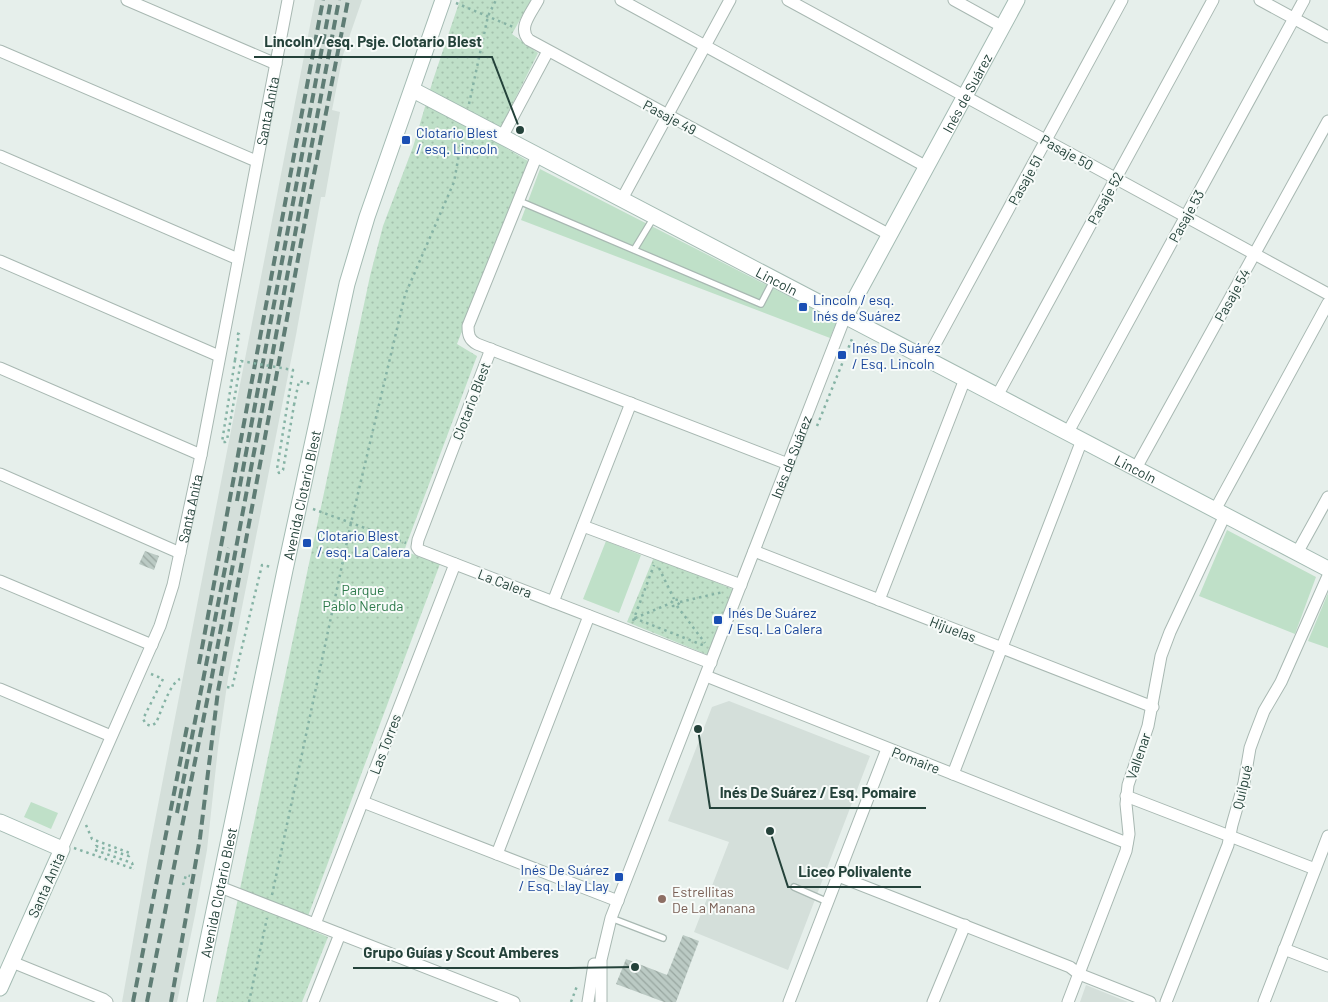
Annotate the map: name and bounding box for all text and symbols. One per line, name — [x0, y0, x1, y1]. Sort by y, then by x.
callout: Lincoln / esq. Psje. Clotario Blest — [254, 27, 492, 57]
text: Lincoln / esq. Psje. Clotario Blest — [264, 32, 482, 50]
street label: Inés de Suárez — [938, 50, 995, 135]
street label: Santa Anita — [252, 75, 282, 147]
street label: Pasaje 49 — [640, 96, 700, 138]
place label: Clotario Blest / esq. Lincoln — [416, 124, 498, 157]
street label: Pasaje 50 — [1037, 130, 1097, 174]
marker: Clotario Blest / esq. Lincoln — [400, 134, 412, 146]
street label: Pasaje 51 — [1004, 152, 1046, 208]
street label: Pasaje 52 — [1084, 169, 1126, 227]
street label: Pasaje 53 — [1165, 187, 1207, 245]
street label: Lincoln — [753, 263, 801, 299]
street label: Pasaje 54 — [1211, 266, 1253, 324]
place label: Lincoln / esq. Inés de Suárez — [813, 291, 900, 324]
marker: Lincoln / esq. Inés de Suárez — [797, 301, 809, 313]
place label: Inés De Suárez / Esq. Lincoln — [852, 339, 940, 372]
marker: Inés De Suárez / Esq. Lincoln — [836, 349, 848, 361]
street label: Clotario Blest — [448, 360, 494, 442]
street label: Inés de Suárez — [767, 413, 814, 501]
street label: Avenida Clotario Blest — [279, 428, 324, 562]
street label: Lincoln — [1112, 451, 1160, 486]
street label: Santa Anita — [174, 472, 205, 544]
place label: Clotario Blest / esq. La Calera — [317, 527, 410, 560]
marker: Clotario Blest / esq. La Calera — [301, 537, 313, 549]
street label: La Calera — [476, 565, 534, 601]
park label: Parque Pablo Neruda — [322, 581, 404, 614]
place label: Inés De Suárez / Esq. La Calera — [728, 604, 822, 637]
street label: Hijuelas — [927, 612, 979, 646]
marker: Inés De Suárez / Esq. La Calera — [712, 614, 724, 626]
street label: Las Torres — [366, 711, 404, 777]
street label: Vallenar — [1122, 730, 1154, 782]
street label: Pomaire — [889, 743, 943, 777]
street label: Quilpué — [1229, 763, 1255, 811]
callout: Inés De Suárez / Esq. Pomaire — [710, 778, 926, 808]
text: Inés De Suárez / Esq. Pomaire — [720, 783, 916, 801]
street label: Avenida Clotario Blest — [196, 826, 240, 959]
street label: Santa Anita — [24, 850, 68, 920]
callout: Liceo Polivalente — [788, 857, 921, 887]
place label: Inés De Suárez / Esq. Llay Llay — [519, 861, 610, 894]
text: Liceo Polivalente — [798, 862, 912, 880]
marker: Inés De Suárez / Esq. Llay Llay — [613, 871, 625, 883]
place label: Estrellitas De La Manana — [672, 883, 755, 916]
marker: Estrellitas De La Manana — [656, 893, 668, 905]
callout: Grupo Guías y Scout Amberes — [353, 938, 568, 968]
text: Grupo Guías y Scout Amberes — [363, 943, 559, 961]

